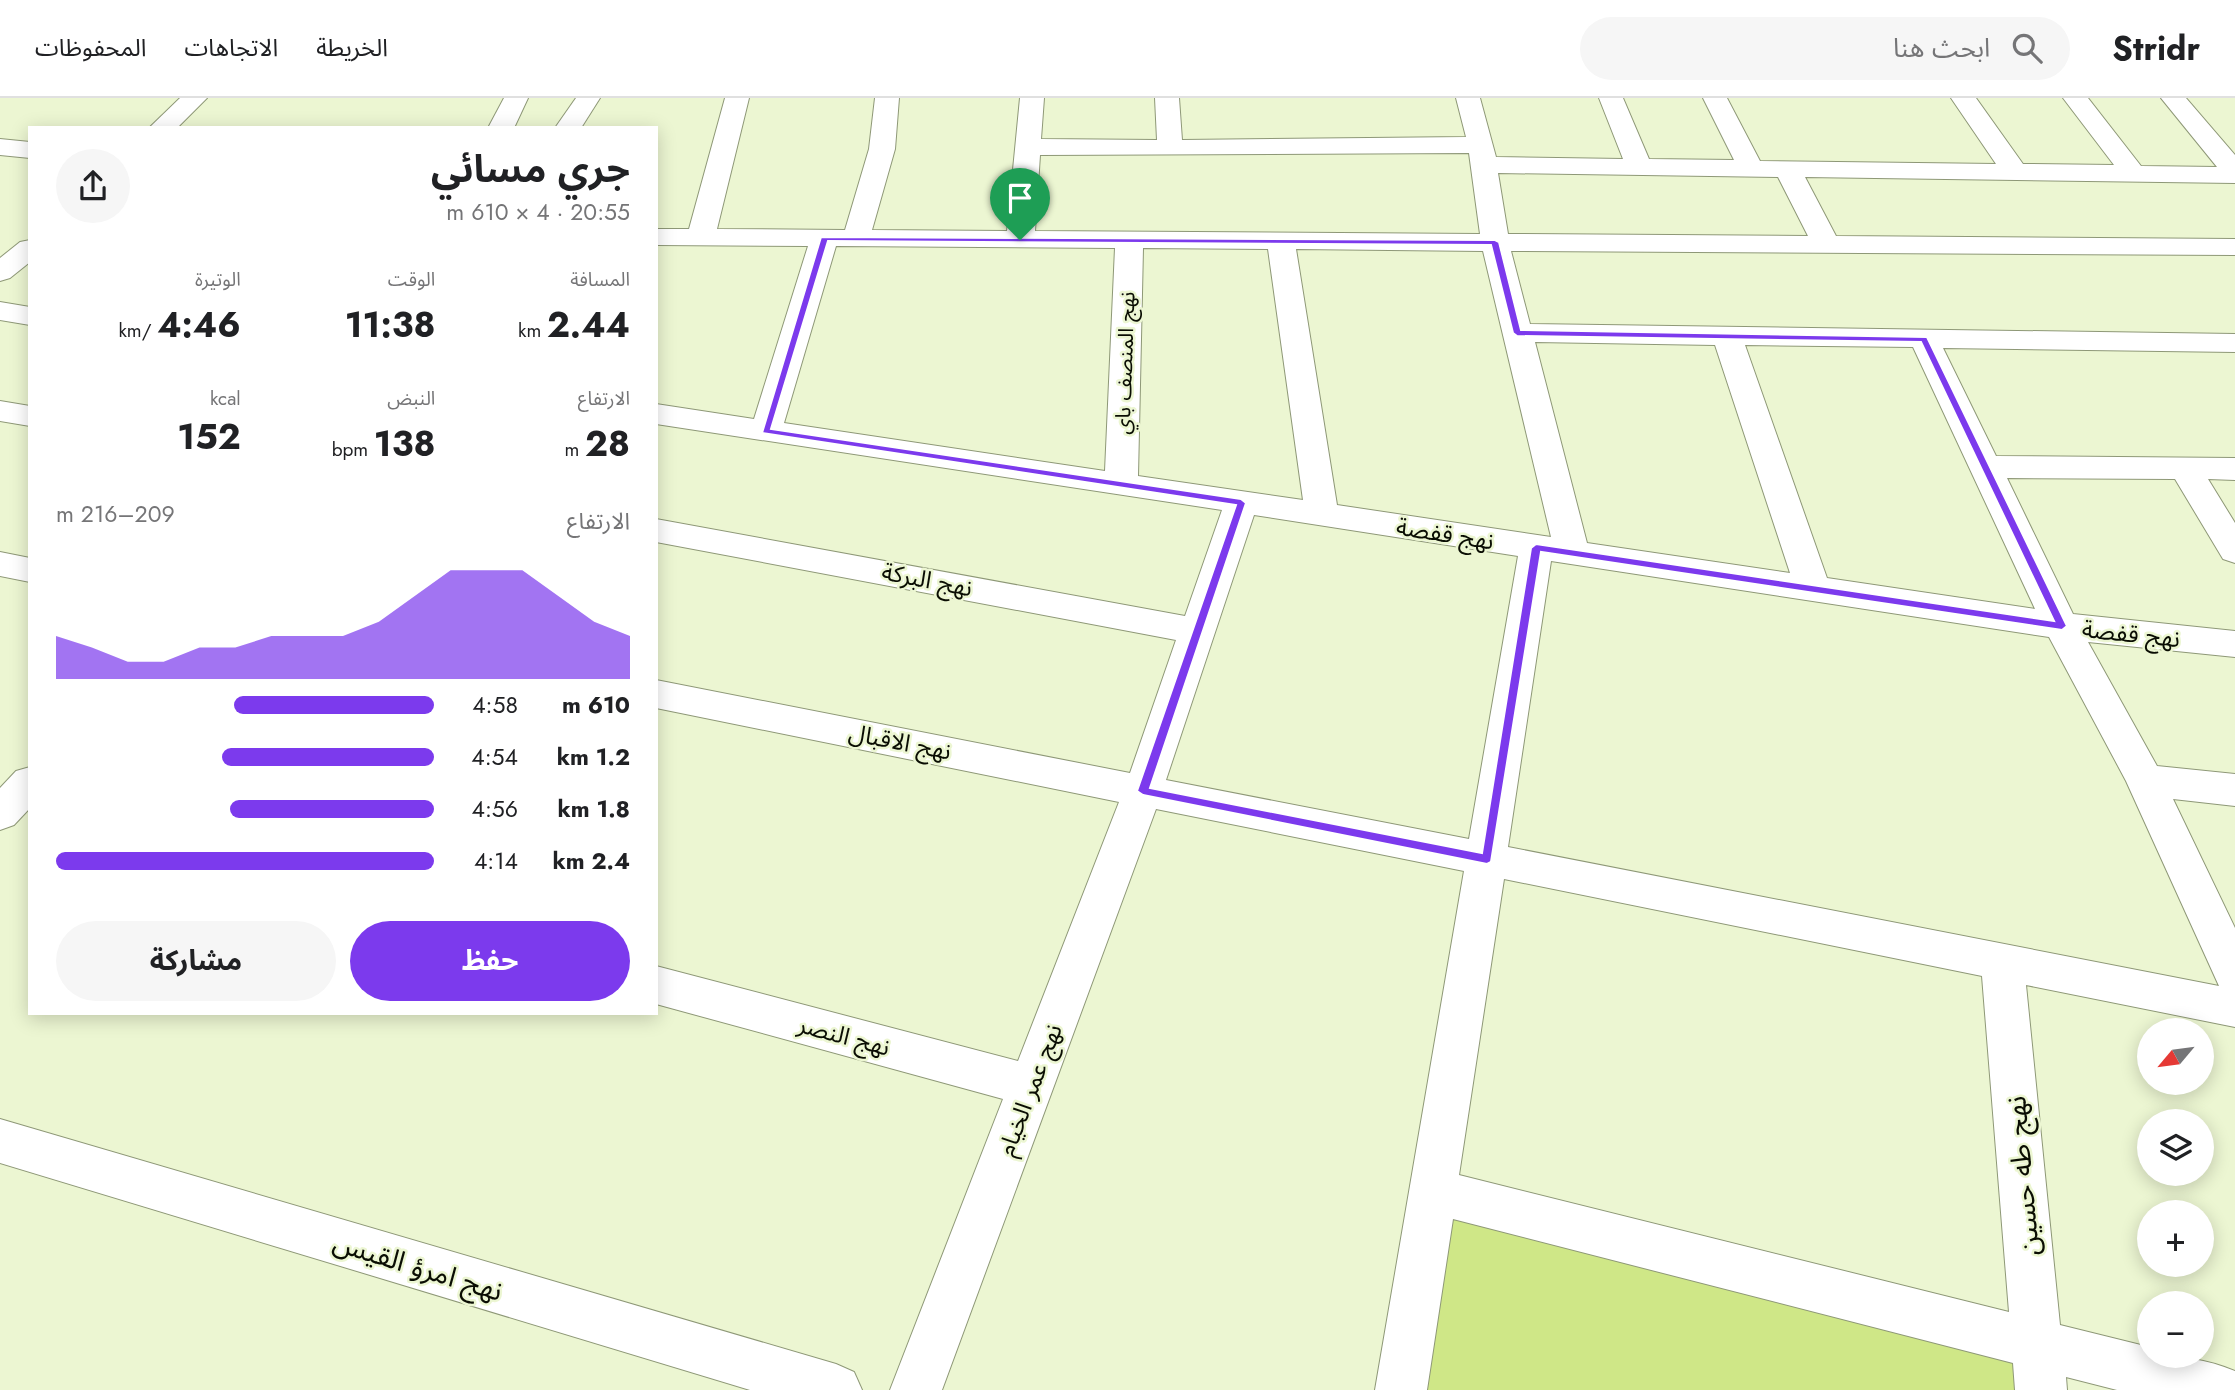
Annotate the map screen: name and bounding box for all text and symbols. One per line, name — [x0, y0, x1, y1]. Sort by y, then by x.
search box — [1580, 17, 2070, 80]
text: Stridr — [2112, 25, 2200, 72]
text: ابحث هنا — [1893, 29, 1990, 67]
icon: search — [2008, 29, 2046, 67]
text: المحفوظات — [35, 30, 146, 65]
text: الاتجاهات — [184, 30, 278, 65]
text: الخريطة — [316, 30, 388, 65]
text: جري مسائي — [431, 141, 630, 196]
button: share — [56, 149, 130, 223]
pin — [990, 168, 1050, 240]
icon: arrive — [1001, 179, 1039, 217]
text: 20:55 · 4 × 610 m — [446, 195, 630, 229]
text: الوتيرة — [195, 266, 241, 293]
text: الوقت — [388, 266, 435, 293]
text: المسافة — [570, 266, 630, 293]
street label: نهج المنصف باي — [1108, 291, 1143, 435]
text: 4:46 — [157, 300, 241, 350]
text: 11:38 — [345, 300, 435, 350]
text: 2.44 — [547, 300, 630, 350]
text: /km — [118, 317, 157, 344]
text: km — [518, 317, 547, 344]
text: kcal — [210, 385, 241, 412]
text: النبض — [387, 385, 435, 412]
text: الارتفاع — [578, 385, 630, 412]
text: 152 — [177, 412, 241, 462]
text: 138 — [374, 419, 435, 469]
text: 28 — [585, 419, 630, 469]
text: bpm — [332, 436, 374, 463]
text: m — [565, 436, 585, 463]
text: 209–216 m — [56, 497, 175, 531]
text: الارتفاع — [567, 504, 630, 538]
street label: نهج قفصة — [1394, 509, 1496, 558]
street label: نهج البركة — [879, 554, 975, 605]
street label: نهج قفصة — [2080, 611, 2182, 656]
text: 4:58 — [472, 688, 518, 722]
text: 610 m — [562, 688, 630, 722]
street label: نهج الاقبال — [846, 714, 954, 769]
text: 4:54 — [471, 740, 518, 774]
text: 1.2 km — [557, 740, 630, 774]
text: 4:56 — [471, 792, 518, 826]
text: 1.8 km — [557, 792, 630, 826]
text: 4:14 — [474, 844, 518, 878]
text: 2.4 km — [552, 844, 630, 878]
button: مشاركة — [56, 921, 336, 1001]
button: حفظ — [350, 921, 630, 1001]
street label: نهج النصر — [793, 1006, 894, 1065]
north arrow — [2137, 1018, 2214, 1096]
map controls — [2137, 1018, 2214, 1368]
street label: نهج عمر الخيام — [988, 1019, 1072, 1161]
street label: نهج طه حسين — [1995, 1094, 2050, 1258]
button: layers — [2137, 1109, 2214, 1186]
button: + — [2137, 1200, 2214, 1277]
street label: نهج امرؤ القيس — [328, 1221, 508, 1312]
button: − — [2137, 1291, 2214, 1368]

